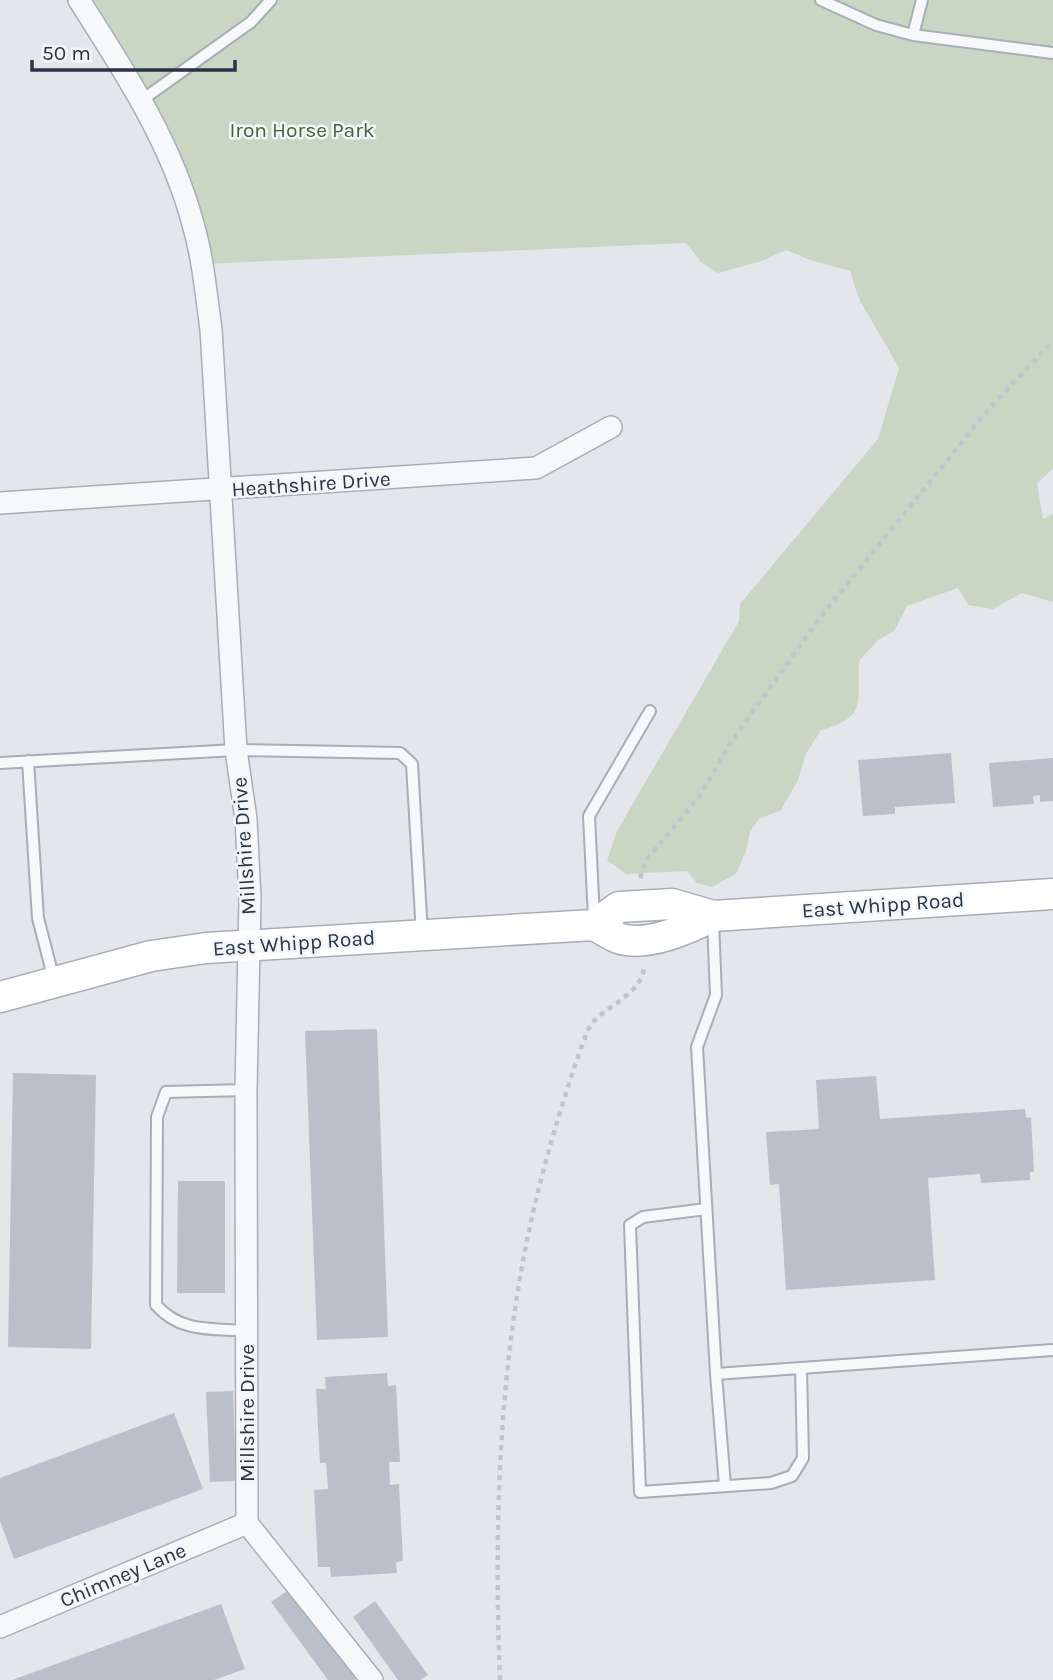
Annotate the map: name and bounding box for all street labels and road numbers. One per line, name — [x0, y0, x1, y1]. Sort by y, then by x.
street label: Heathshire Drive — [231, 466, 391, 502]
street label: Millshire Drive — [227, 776, 261, 916]
street label: East Whipp Road — [801, 887, 965, 923]
street label: East Whipp Road — [212, 925, 376, 961]
street label: Millshire Drive — [235, 1344, 259, 1482]
street label: Chimney Lane — [56, 1538, 190, 1612]

